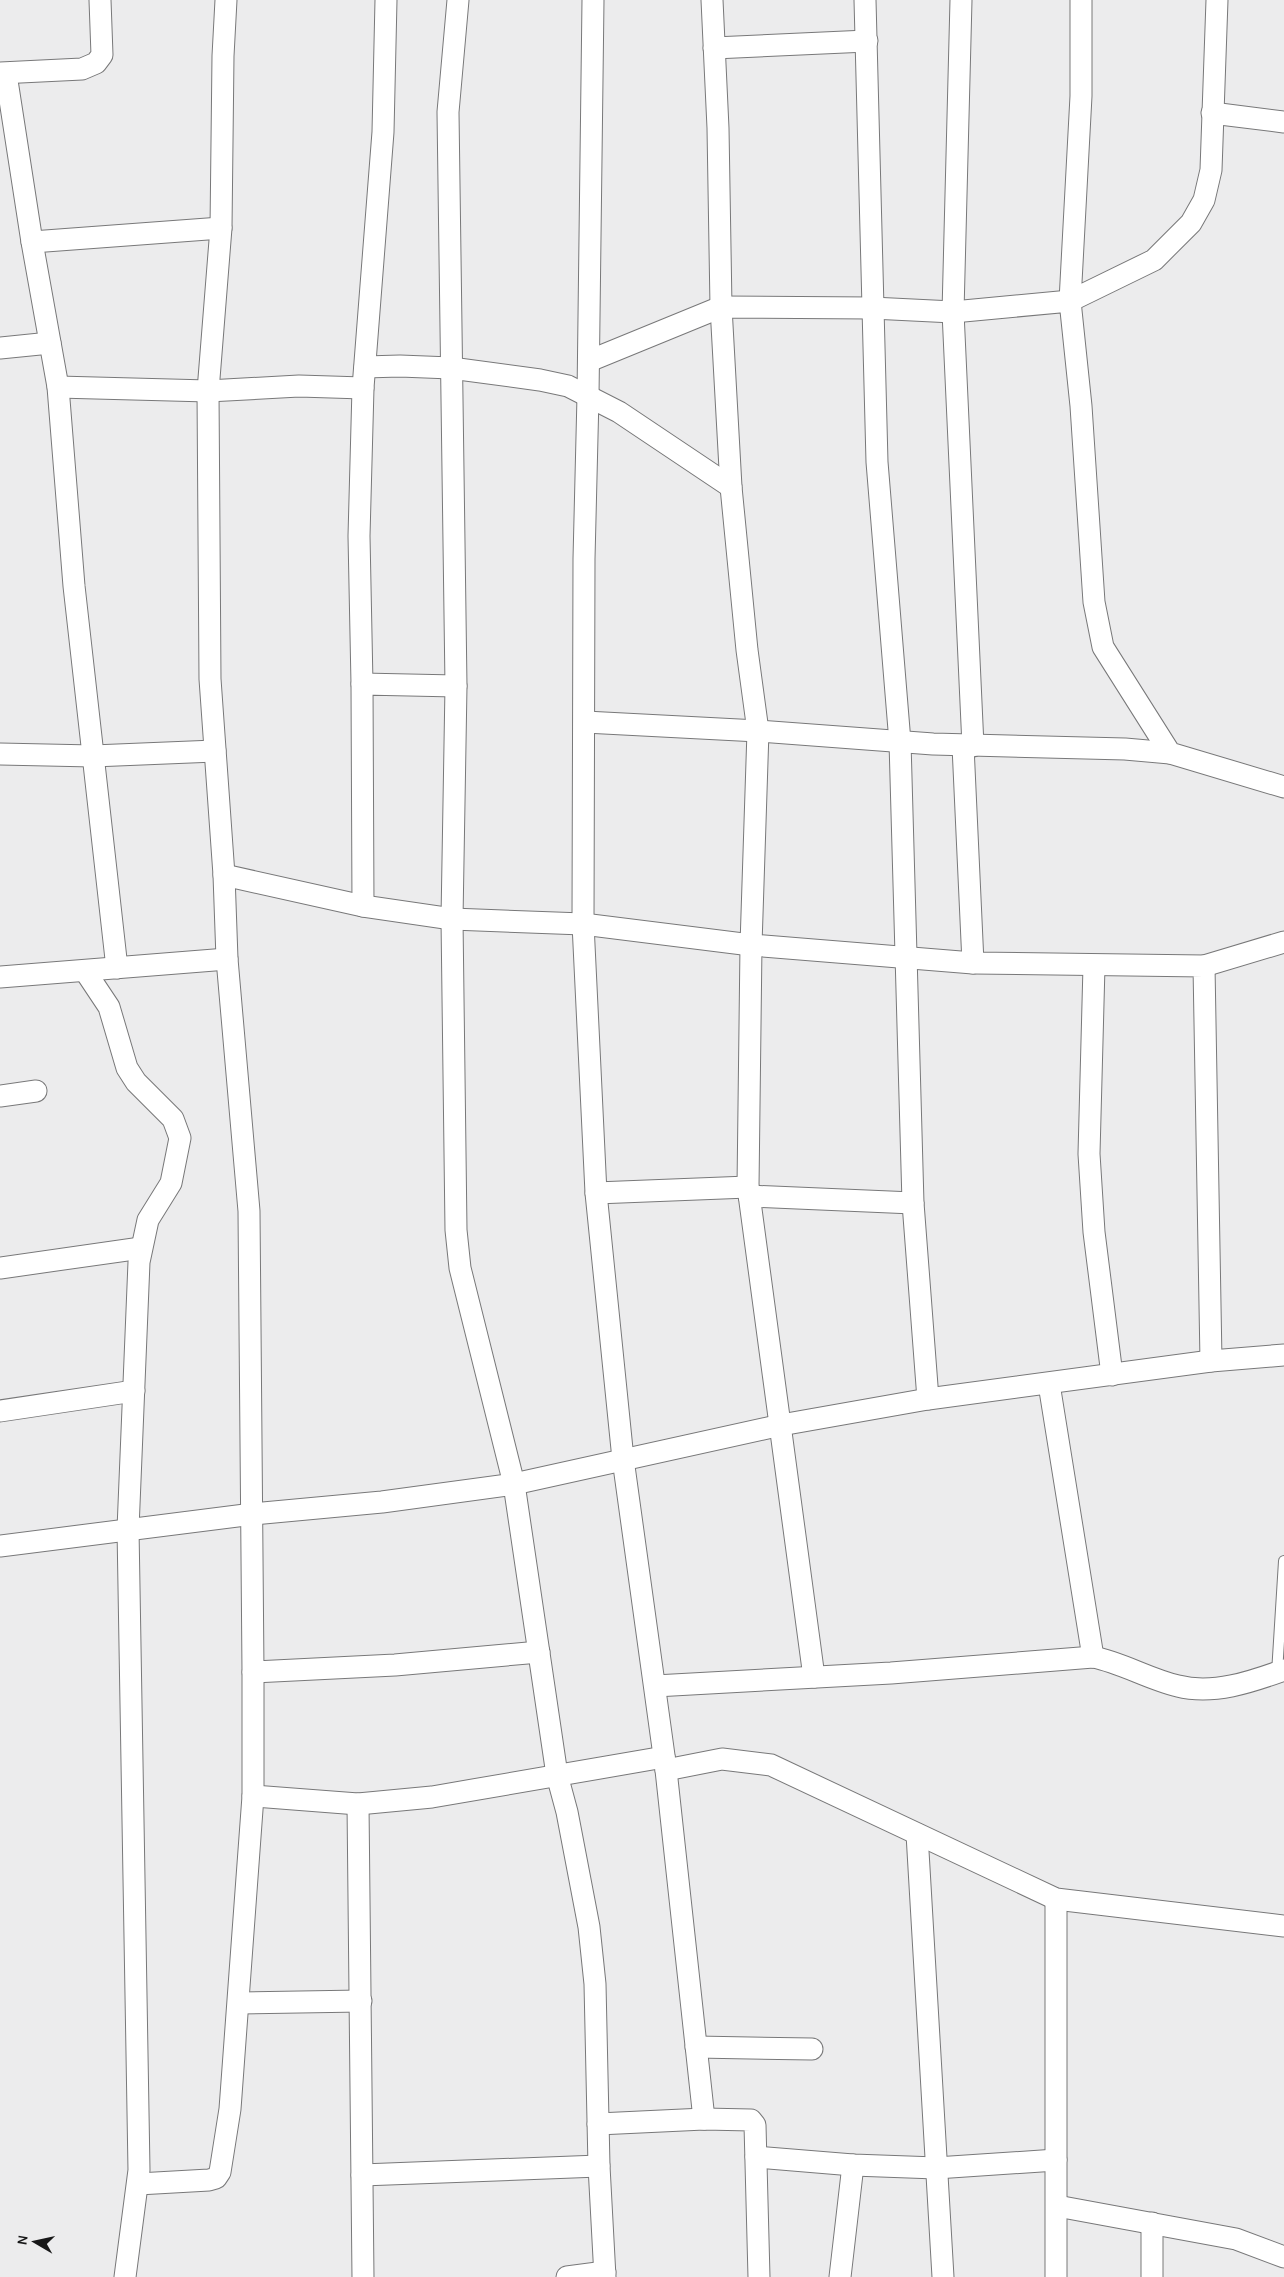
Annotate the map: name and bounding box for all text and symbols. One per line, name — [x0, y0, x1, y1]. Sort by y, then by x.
north arrow — [10, 2217, 60, 2267]
text: N — [13, 2234, 32, 2246]

